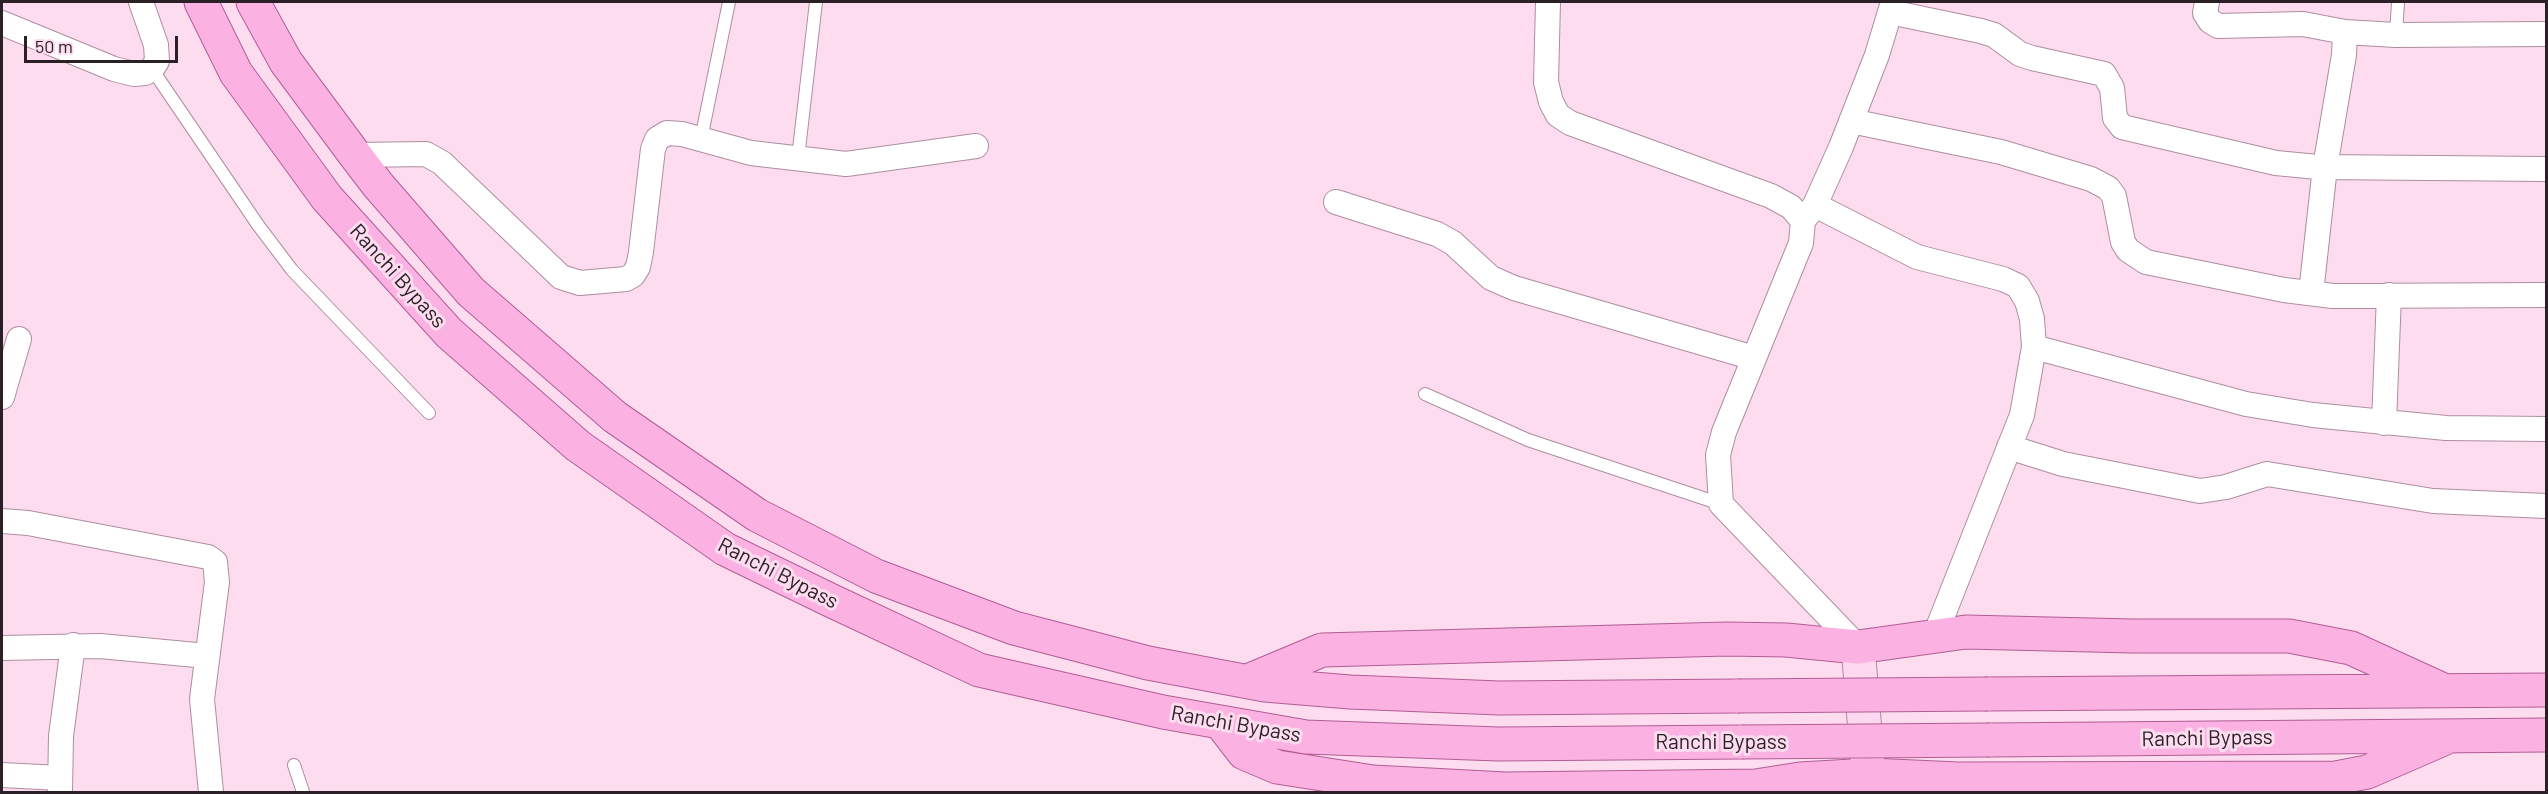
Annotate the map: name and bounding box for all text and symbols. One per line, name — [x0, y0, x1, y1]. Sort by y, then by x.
scale bar — [27, 24, 182, 62]
text: 50 m — [35, 35, 73, 57]
street label: Ranchi Bypass — [345, 219, 451, 333]
street label: Ranchi Bypass — [714, 532, 842, 614]
street label: Ranchi Bypass — [1169, 700, 1303, 748]
street label: Ranchi Bypass — [2141, 724, 2273, 752]
street label: Ranchi Bypass — [1655, 729, 1787, 755]

